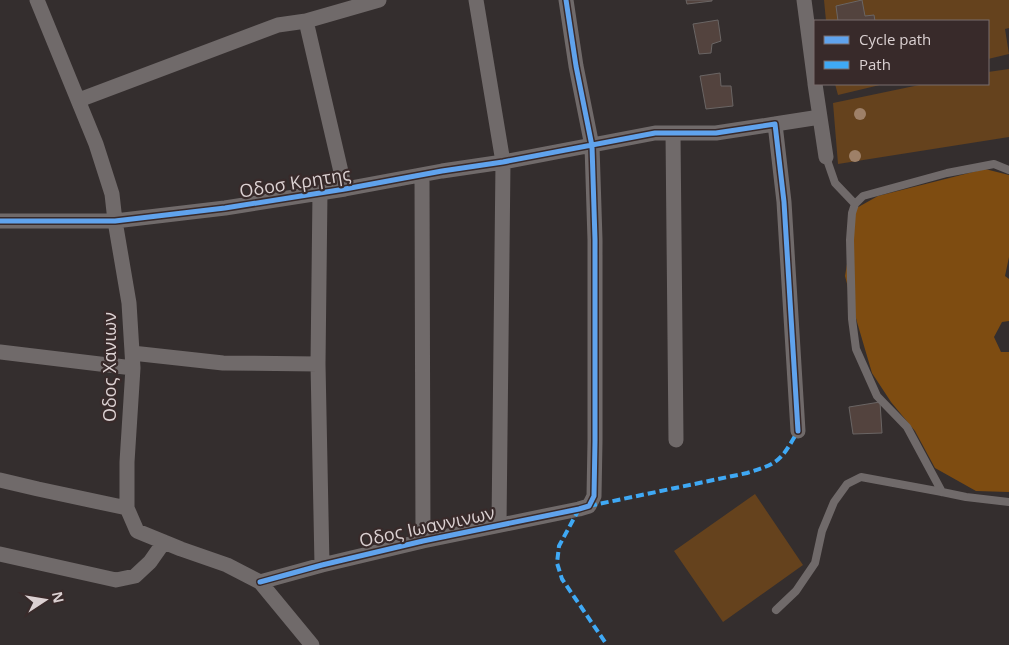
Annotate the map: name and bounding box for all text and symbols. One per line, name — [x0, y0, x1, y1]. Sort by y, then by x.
legend — [814, 20, 989, 85]
text: Cycle path — [859, 29, 931, 49]
text: Path — [859, 54, 891, 74]
street label: Οδοσ Κρητης — [237, 161, 353, 203]
street label: Οδος Χανιων — [97, 312, 121, 422]
street label: Οδος Ιωαννινων — [357, 500, 497, 552]
north arrow — [20, 575, 70, 625]
text: N — [48, 590, 69, 605]

